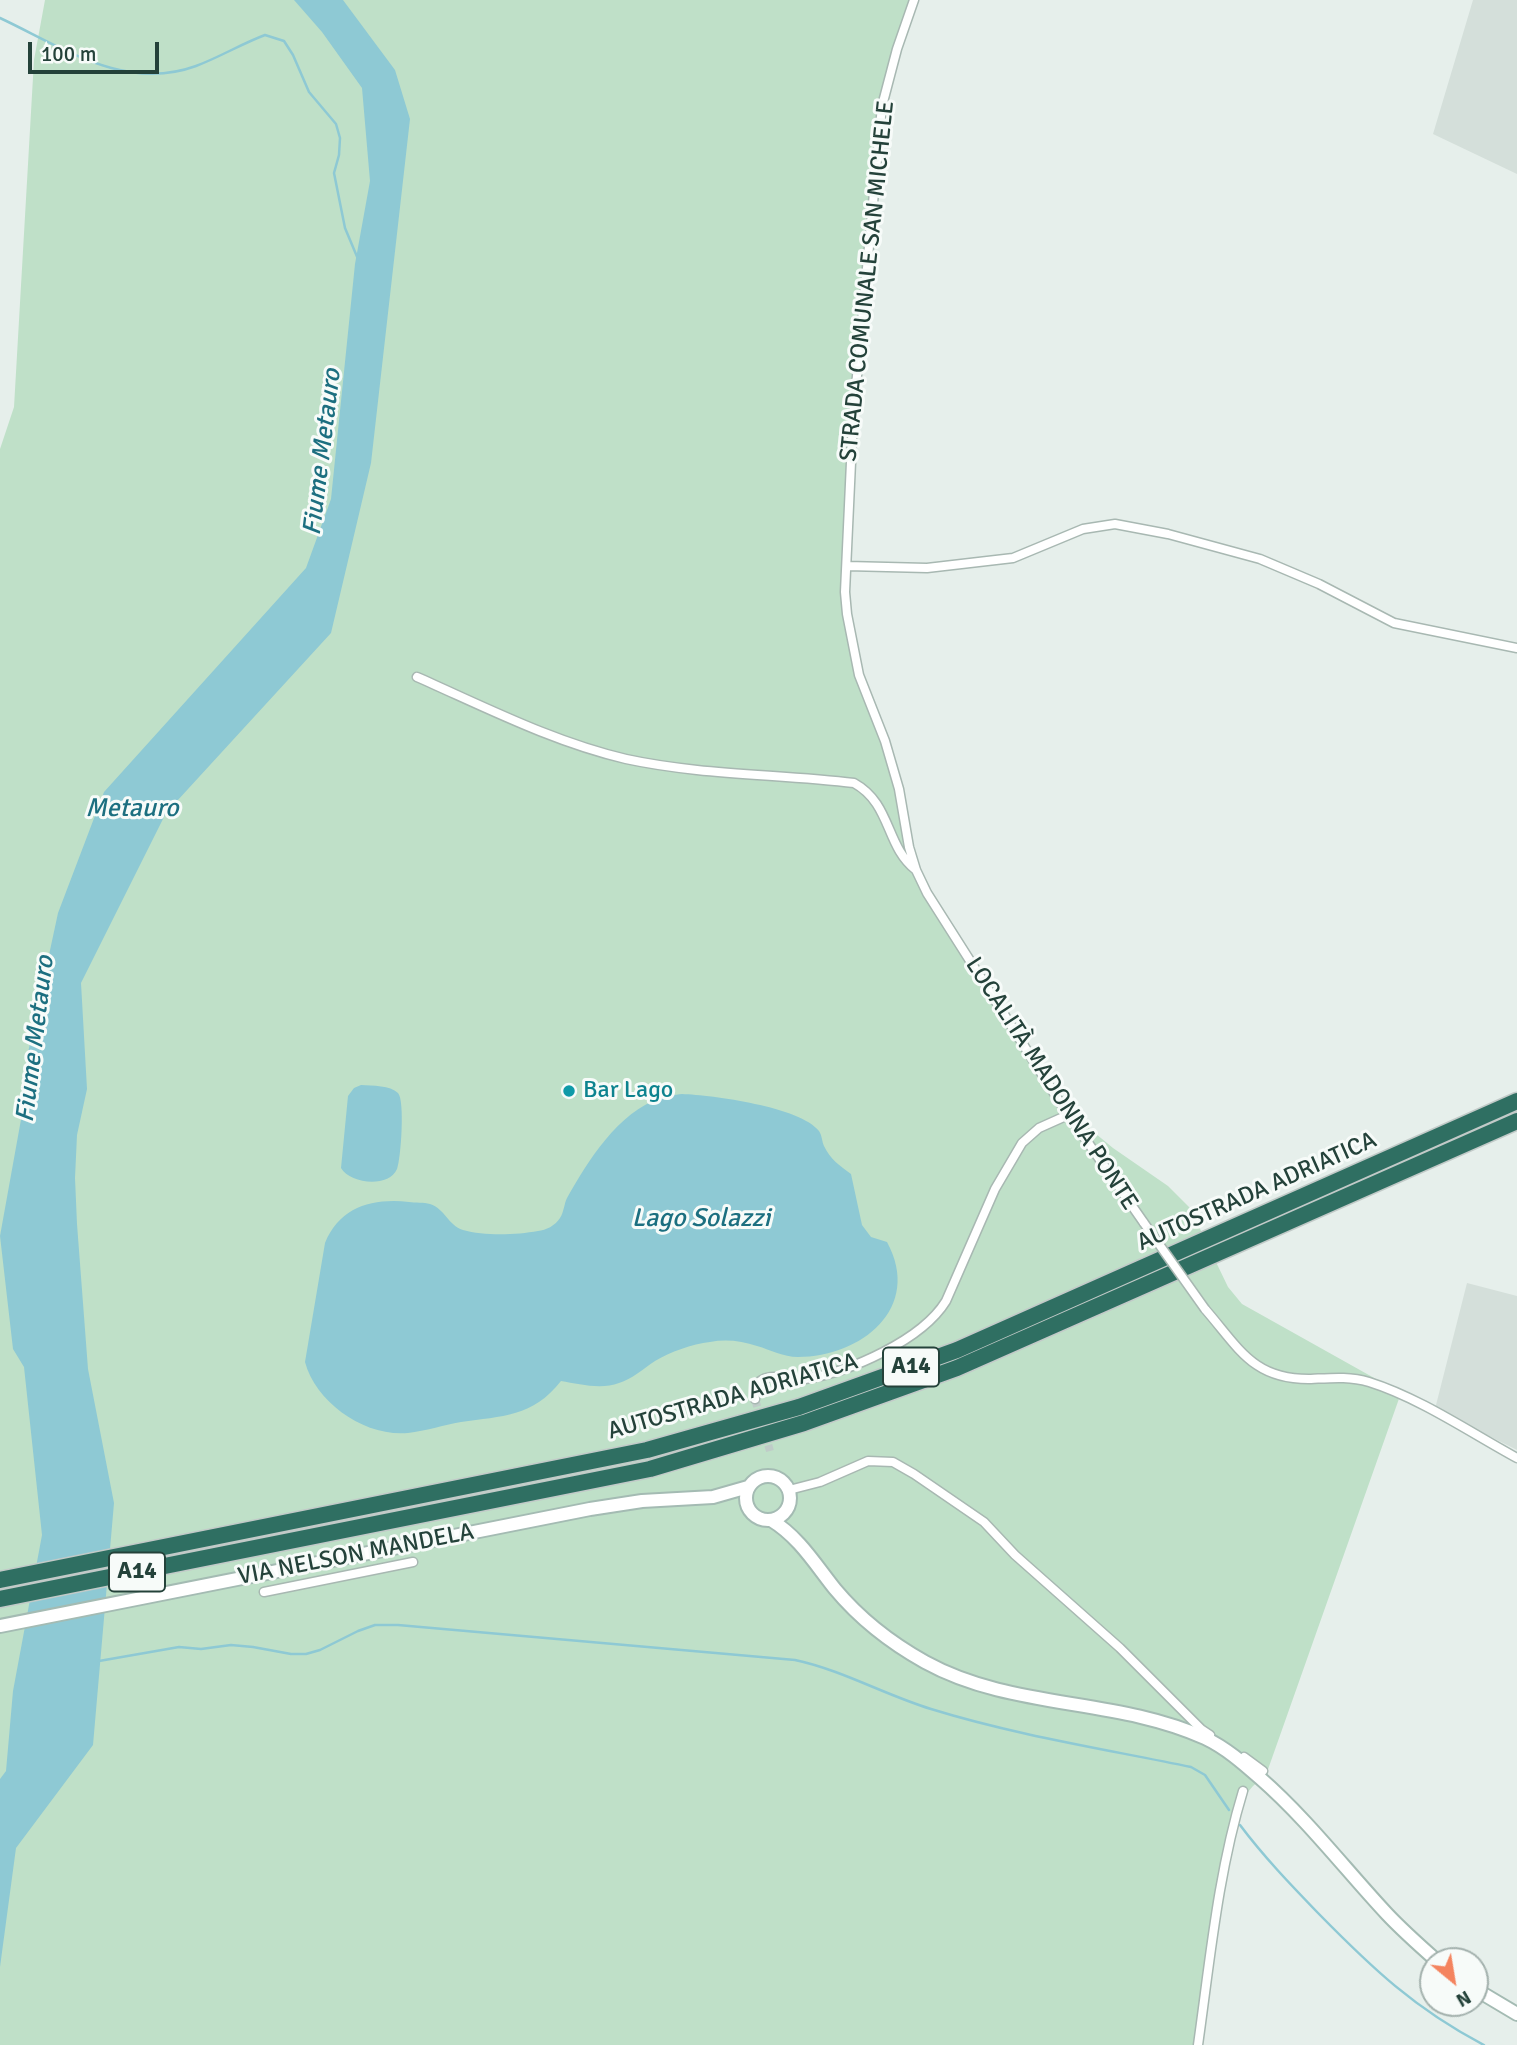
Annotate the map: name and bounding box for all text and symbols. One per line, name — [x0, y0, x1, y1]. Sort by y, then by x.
scale bar — [32, 28, 163, 72]
text: 100 m — [41, 41, 96, 67]
street label: STRADA COMUNALE SAN MICHELE — [835, 99, 901, 463]
water label: Fiume Metauro — [297, 367, 349, 537]
water label: Metauro — [85, 793, 179, 825]
street label: LOCALITÀ MADONNA PONTE — [958, 952, 1144, 1216]
water label: Fiume Metauro — [10, 954, 62, 1124]
place label: Bar Lago — [583, 1077, 673, 1105]
marker: Bar Lago — [561, 1083, 577, 1099]
street label: AUTOSTRADA ADRIATICA — [1133, 1126, 1381, 1258]
water label: Lago Solazzi — [632, 1203, 770, 1235]
street label: AUTOSTRADA ADRIATICA — [605, 1347, 861, 1447]
road number: A14 — [883, 1348, 939, 1386]
street label: VIA NELSON MANDELA — [235, 1518, 477, 1592]
road number: A14 — [109, 1553, 165, 1592]
north arrow — [1419, 1947, 1489, 2017]
text: N — [1452, 1985, 1475, 2012]

